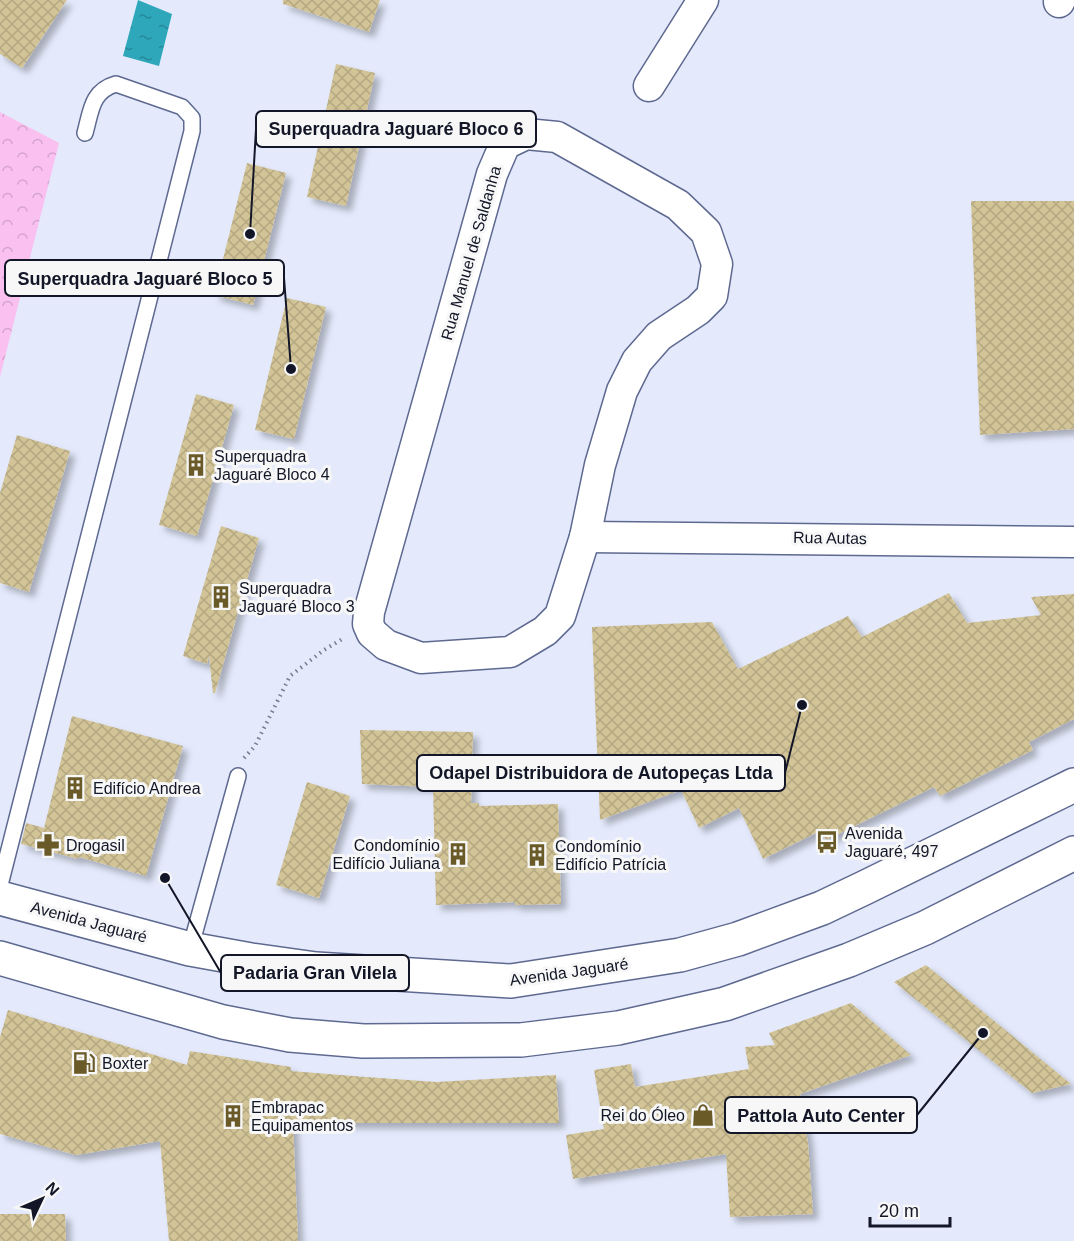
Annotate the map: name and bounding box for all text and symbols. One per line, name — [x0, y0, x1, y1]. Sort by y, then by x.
callout: Superquadra Jaguaré Bloco 6 — [256, 111, 536, 147]
text: Superquadra Jaguaré Bloco 6 — [268, 119, 524, 139]
street label: Rua Manuel de Saldanha — [438, 164, 504, 342]
callout: Superquadra Jaguaré Bloco 5 — [5, 260, 284, 296]
text: Superquadra Jaguaré Bloco 5 — [17, 269, 273, 289]
place label: Superquadra Jaguaré Bloco 4 — [214, 448, 330, 483]
building icon: Superquadra Jaguaré Bloco 4 — [183, 452, 209, 478]
street label: Rua Autas — [793, 529, 867, 547]
place label: Superquadra Jaguaré Bloco 3 — [239, 580, 355, 615]
building icon: Superquadra Jaguaré Bloco 3 — [208, 584, 234, 610]
callout: Odapel Distribuidora de Autopeças Ltda — [417, 755, 785, 791]
text: Odapel Distribuidora de Autopeças Ltda — [429, 763, 774, 783]
building icon: Edifício Andrea — [62, 775, 88, 801]
place label: Edifício Andrea — [93, 780, 201, 797]
place label: Avenida Jaguaré, 497 — [845, 825, 939, 860]
bus stop icon: Avenida Jaguaré, 497 — [814, 829, 840, 855]
pharmacy icon: Drogasil — [35, 832, 61, 858]
place label: Drogasil — [66, 837, 125, 854]
place label: Condomínio Edifício Juliana — [332, 837, 440, 872]
place label: Condomínio Edifício Patrícia — [555, 838, 666, 873]
building icon: Condomínio Edifício Juliana — [445, 841, 471, 867]
building icon: Condomínio Edifício Patrícia — [524, 842, 550, 868]
street label: Avenida Jaguaré — [29, 898, 149, 946]
callout: Padaria Gran Vilela — [221, 955, 409, 991]
street label: Avenida Jaguaré — [509, 955, 630, 989]
text: Padaria Gran Vilela — [233, 963, 398, 983]
fuel station icon: Boxter — [71, 1050, 97, 1076]
place label: Boxter — [102, 1055, 149, 1072]
callout: Pattola Auto Center — [725, 1097, 917, 1133]
place label: Embrapac Equipamentos — [251, 1099, 353, 1134]
shop icon: Rei do Óleo — [690, 1102, 716, 1128]
building icon: Embrapac Equipamentos — [220, 1103, 246, 1129]
place label: Rei do Óleo — [601, 1106, 685, 1124]
text: Pattola Auto Center — [737, 1106, 905, 1126]
north arrow — [12, 1169, 72, 1229]
text: N — [42, 1179, 63, 1199]
scale bar — [870, 1190, 950, 1228]
text: 20 m — [879, 1201, 919, 1221]

